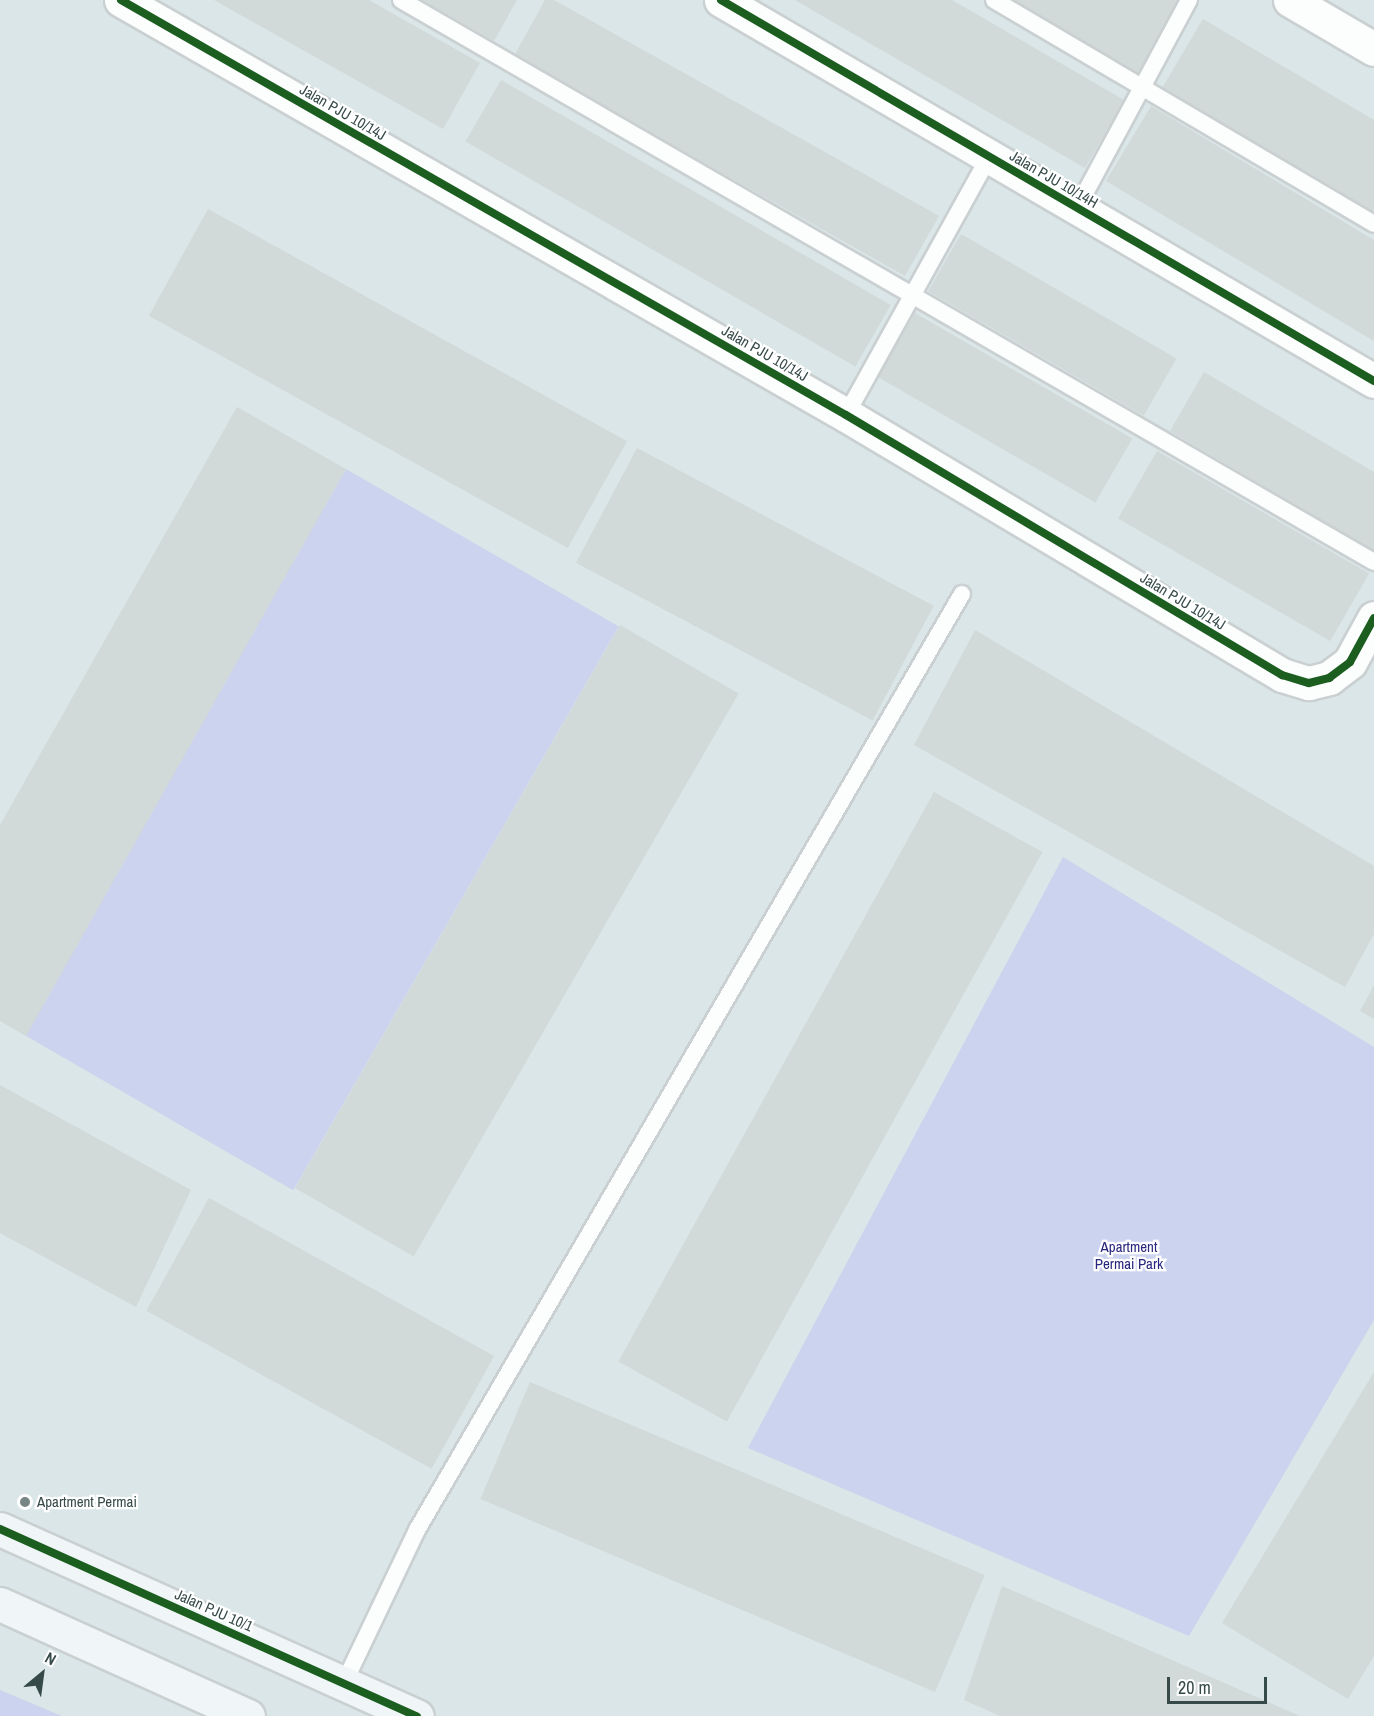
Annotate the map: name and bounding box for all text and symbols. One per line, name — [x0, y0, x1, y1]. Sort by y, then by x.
street label: Jalan PJU 10/14J — [297, 80, 389, 144]
street label: Jalan PJU 10/14H — [1007, 146, 1101, 212]
street label: Jalan PJU 10/14J — [719, 321, 811, 385]
street label: Jalan PJU 10/14J — [1137, 568, 1229, 634]
park label: Apartment Permai Park — [1095, 1237, 1163, 1272]
place label: Apartment Permai — [37, 1493, 137, 1511]
marker: Apartment Permai — [18, 1495, 32, 1509]
street label: Jalan PJU 10/1 — [172, 1585, 256, 1635]
north arrow — [12, 1644, 72, 1704]
text: N — [41, 1646, 60, 1670]
scale bar — [1170, 1665, 1270, 1703]
text: 20 m — [1178, 1675, 1211, 1700]

